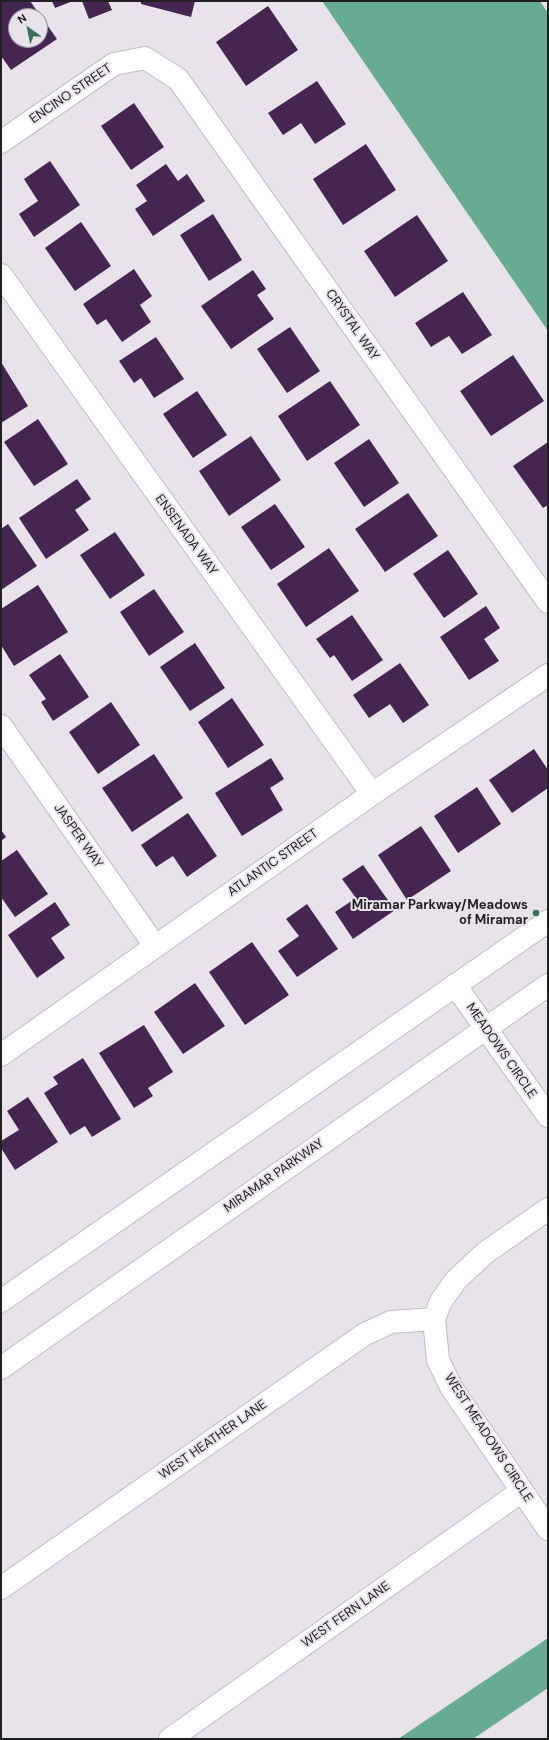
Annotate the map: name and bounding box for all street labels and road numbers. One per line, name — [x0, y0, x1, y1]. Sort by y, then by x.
street label: ENCINO STREET — [27, 61, 115, 127]
street label: CRYSTAL WAY — [322, 286, 382, 364]
street label: ENSENADA WAY — [151, 492, 221, 578]
street label: JASPER WAY — [50, 801, 106, 871]
street label: ATLANTIC STREET — [225, 826, 321, 900]
street label: MEADOWS CIRCLE — [462, 1000, 540, 1102]
street label: MIRAMAR PARKWAY — [221, 1136, 327, 1216]
street label: WEST MEADOWS CIRCLE — [440, 1371, 536, 1505]
street label: WEST HEATHER LANE — [156, 1397, 270, 1483]
street label: WEST FERN LANE — [299, 1579, 393, 1651]

